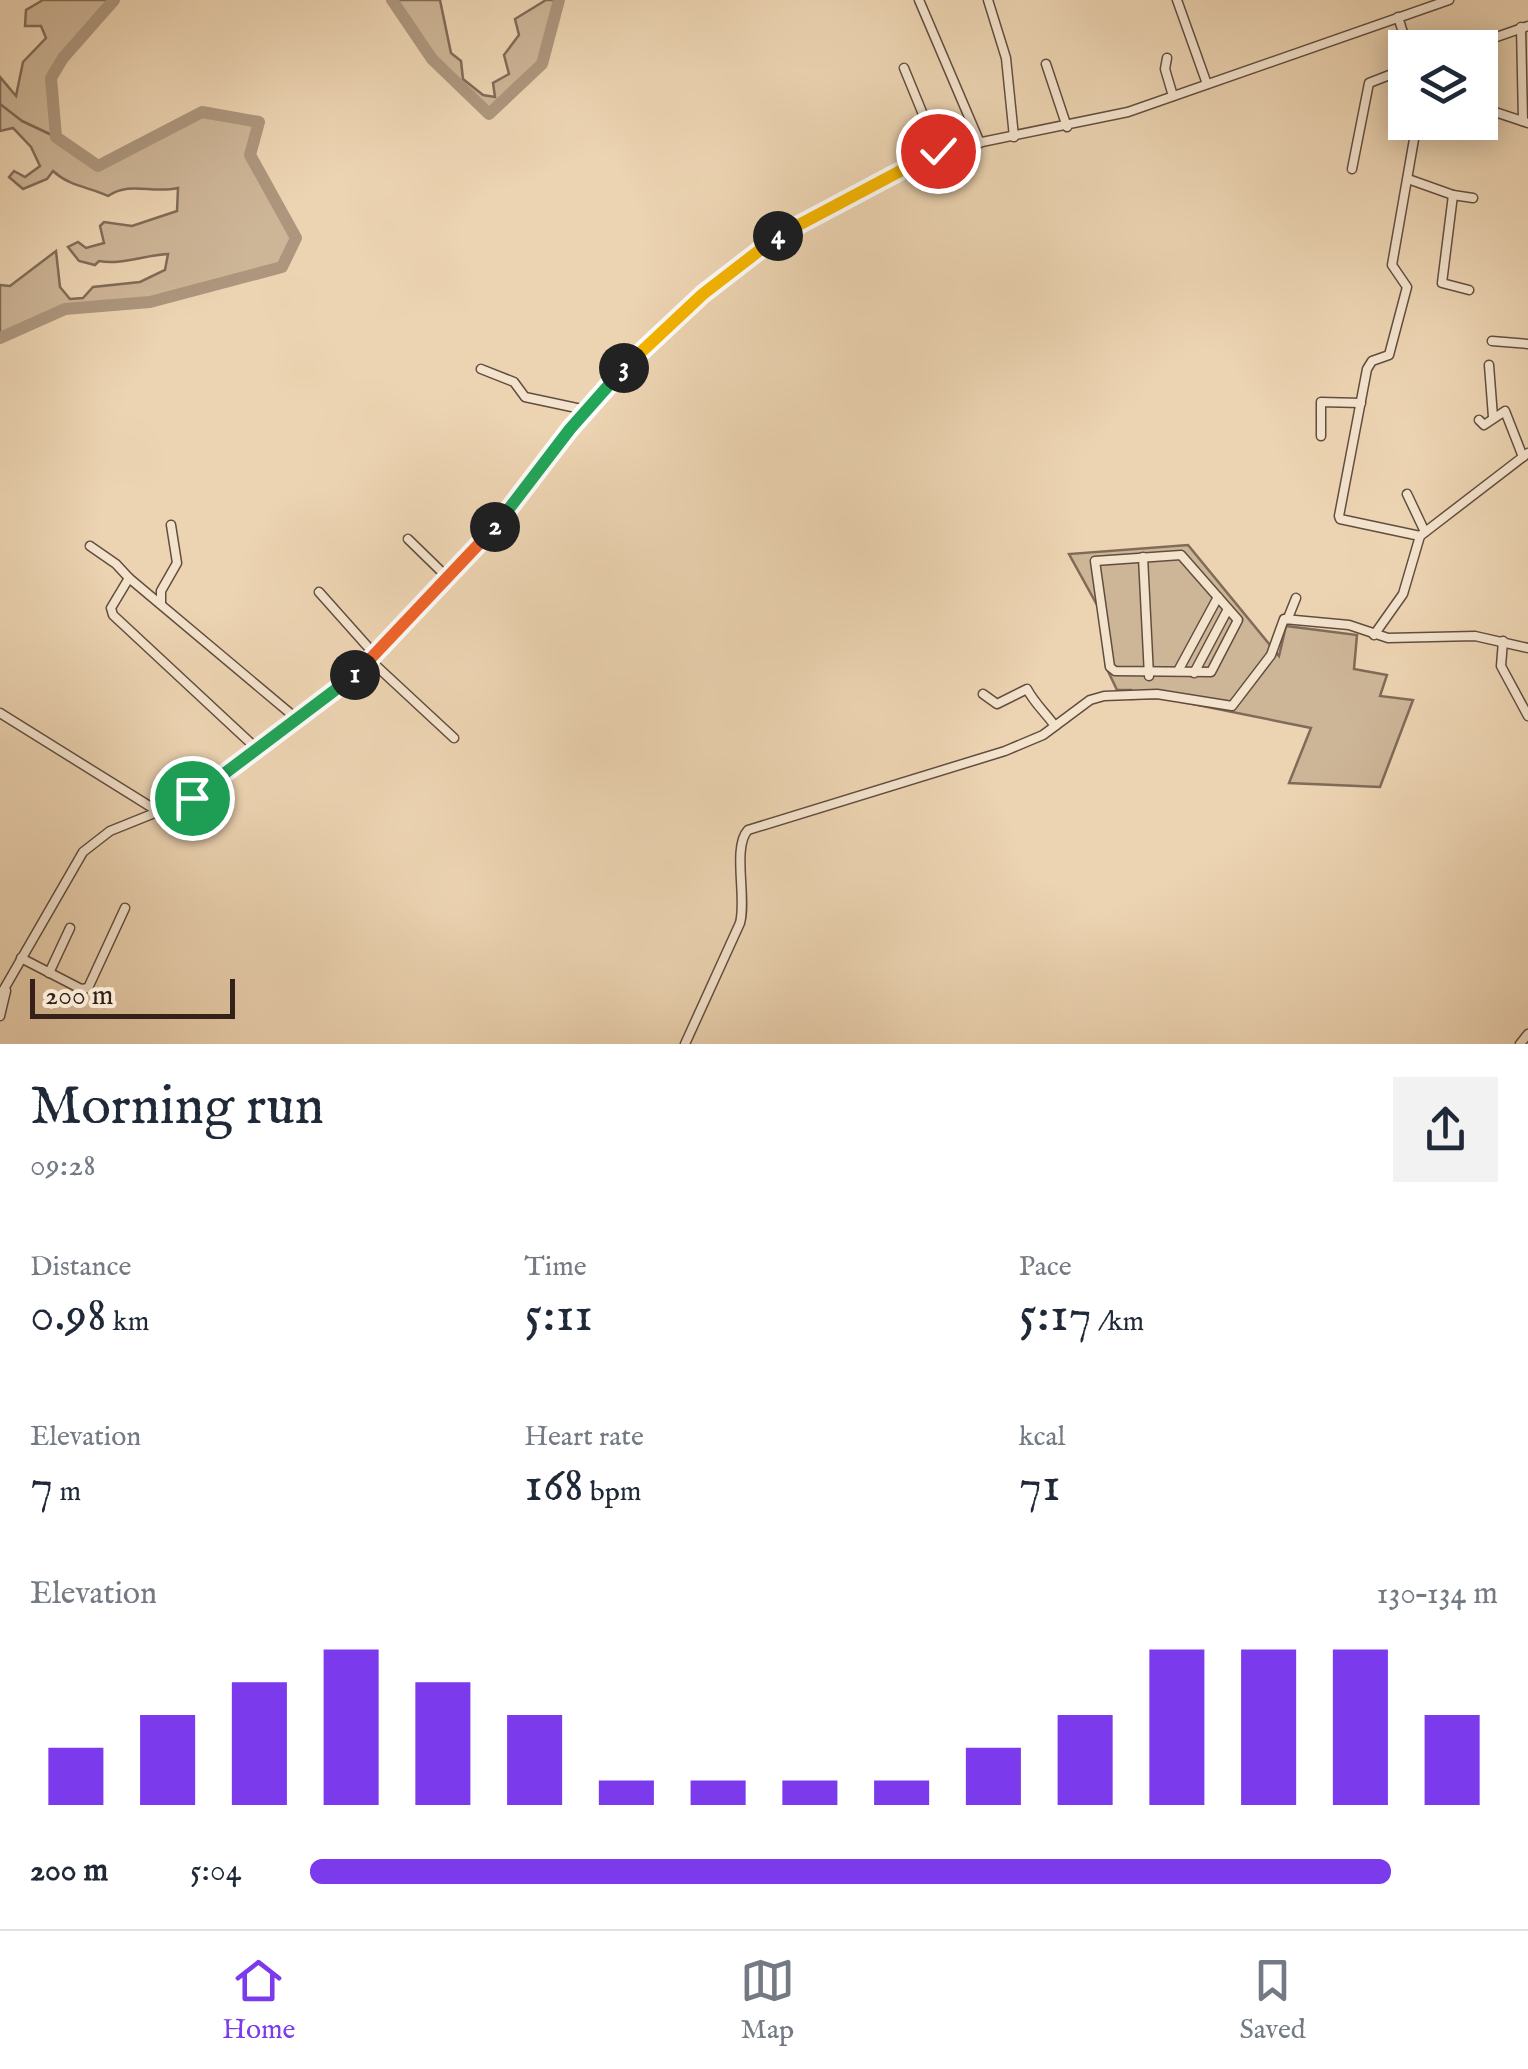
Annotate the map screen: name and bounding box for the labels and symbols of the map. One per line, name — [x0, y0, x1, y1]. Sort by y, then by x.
pin — [896, 109, 981, 194]
pin: 4 — [753, 211, 803, 261]
pin: 3 — [599, 343, 649, 393]
pin: 2 — [470, 502, 520, 552]
pin: 1 — [330, 650, 380, 700]
pin — [150, 756, 235, 841]
scale bar — [30, 974, 235, 1018]

